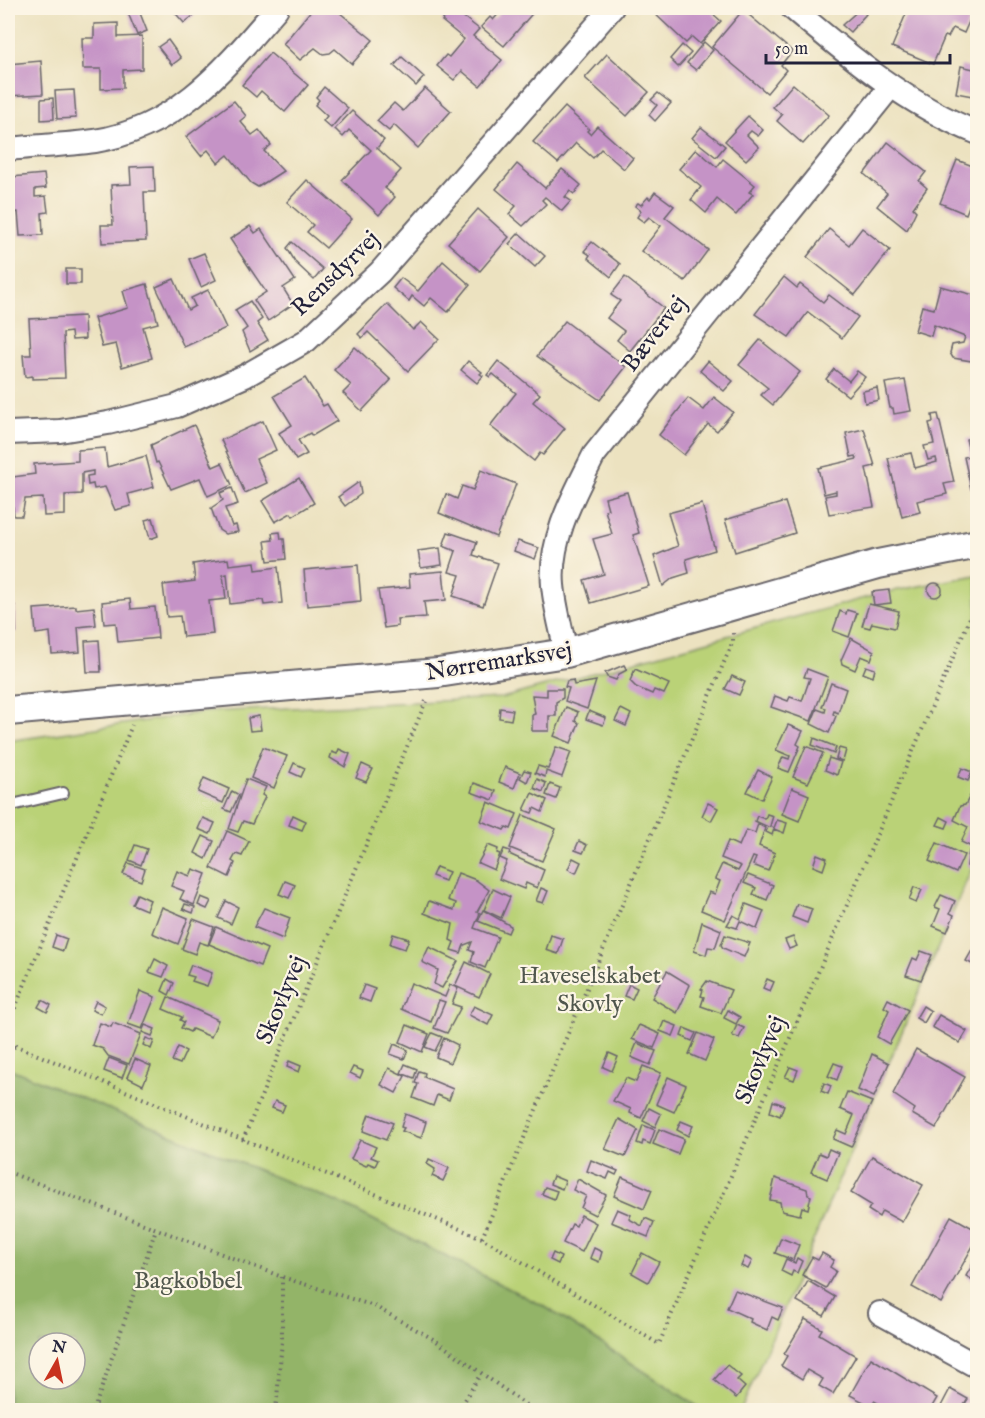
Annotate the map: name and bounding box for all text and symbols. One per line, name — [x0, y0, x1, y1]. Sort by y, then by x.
scale bar — [766, 27, 950, 65]
text: 50 m — [775, 38, 808, 61]
street label: Rensdyrvej — [285, 224, 387, 324]
street label: Bævervej — [615, 289, 695, 379]
street label: Nørremarksvej — [424, 635, 574, 689]
street label: Skovlyvej — [249, 951, 315, 1049]
park label: Haveselskabet Skovly — [519, 961, 661, 1020]
street label: Skovlyvej — [728, 1011, 794, 1109]
park label: Bagkobbel — [134, 1266, 242, 1297]
north arrow — [27, 1331, 87, 1391]
text: N — [50, 1337, 68, 1359]

